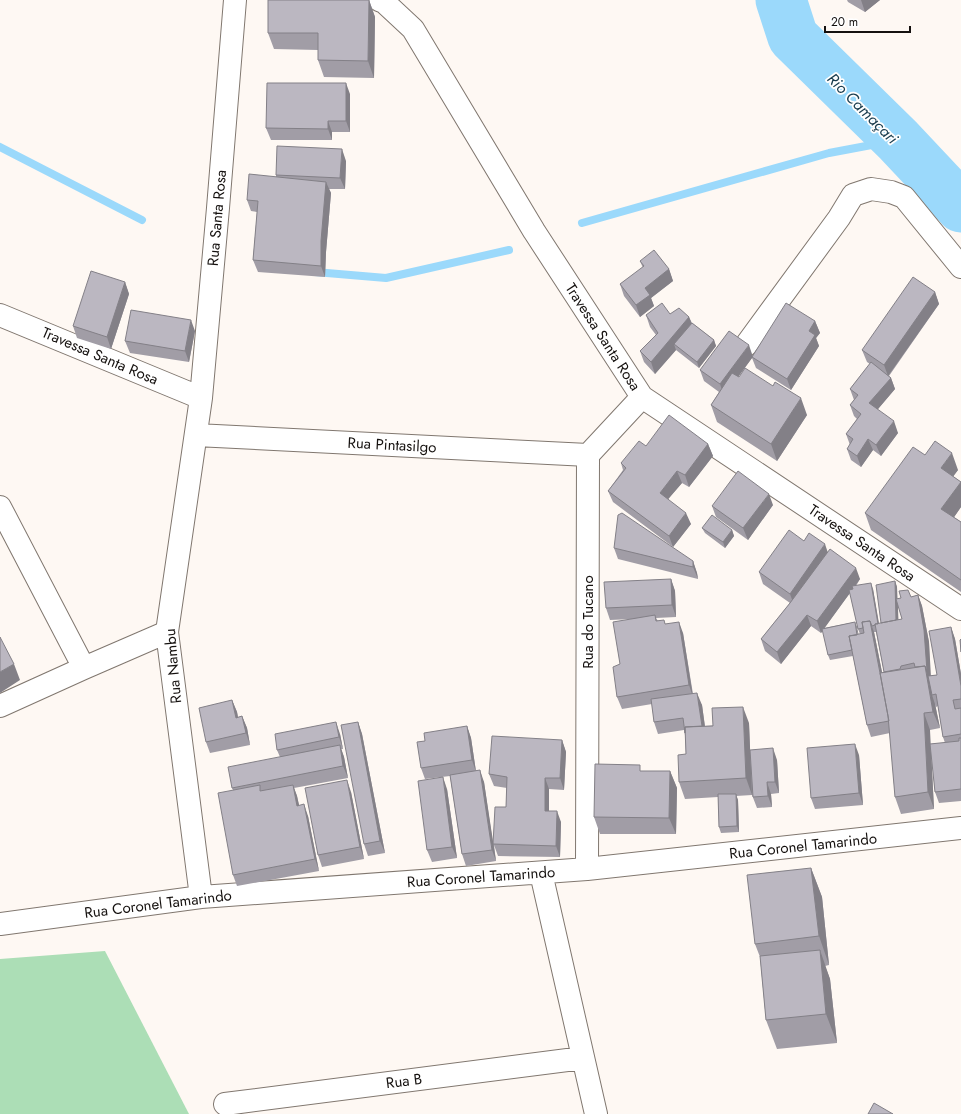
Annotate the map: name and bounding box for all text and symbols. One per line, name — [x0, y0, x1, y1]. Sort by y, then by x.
scale bar — [825, 8, 910, 34]
text: 20 m — [831, 13, 858, 31]
water label: Rio Camaçari — [822, 68, 904, 150]
street label: Rua Santa Rosa — [202, 169, 232, 267]
street label: Travessa Santa Rosa — [560, 279, 646, 395]
street label: Travessa Santa Rosa — [38, 322, 162, 390]
street label: Rua Pintasilgo — [347, 432, 437, 458]
street label: Travessa Santa Rosa — [804, 499, 920, 587]
street label: Rua do Tucano — [577, 575, 599, 669]
street label: Rua Nambu — [159, 628, 187, 704]
street label: Rua Coronel Tamarindo — [728, 827, 878, 865]
street label: Rua Coronel Tamarindo — [406, 861, 556, 893]
street label: Rua Coronel Tamarindo — [83, 884, 233, 924]
street label: Rua B — [385, 1068, 423, 1094]

